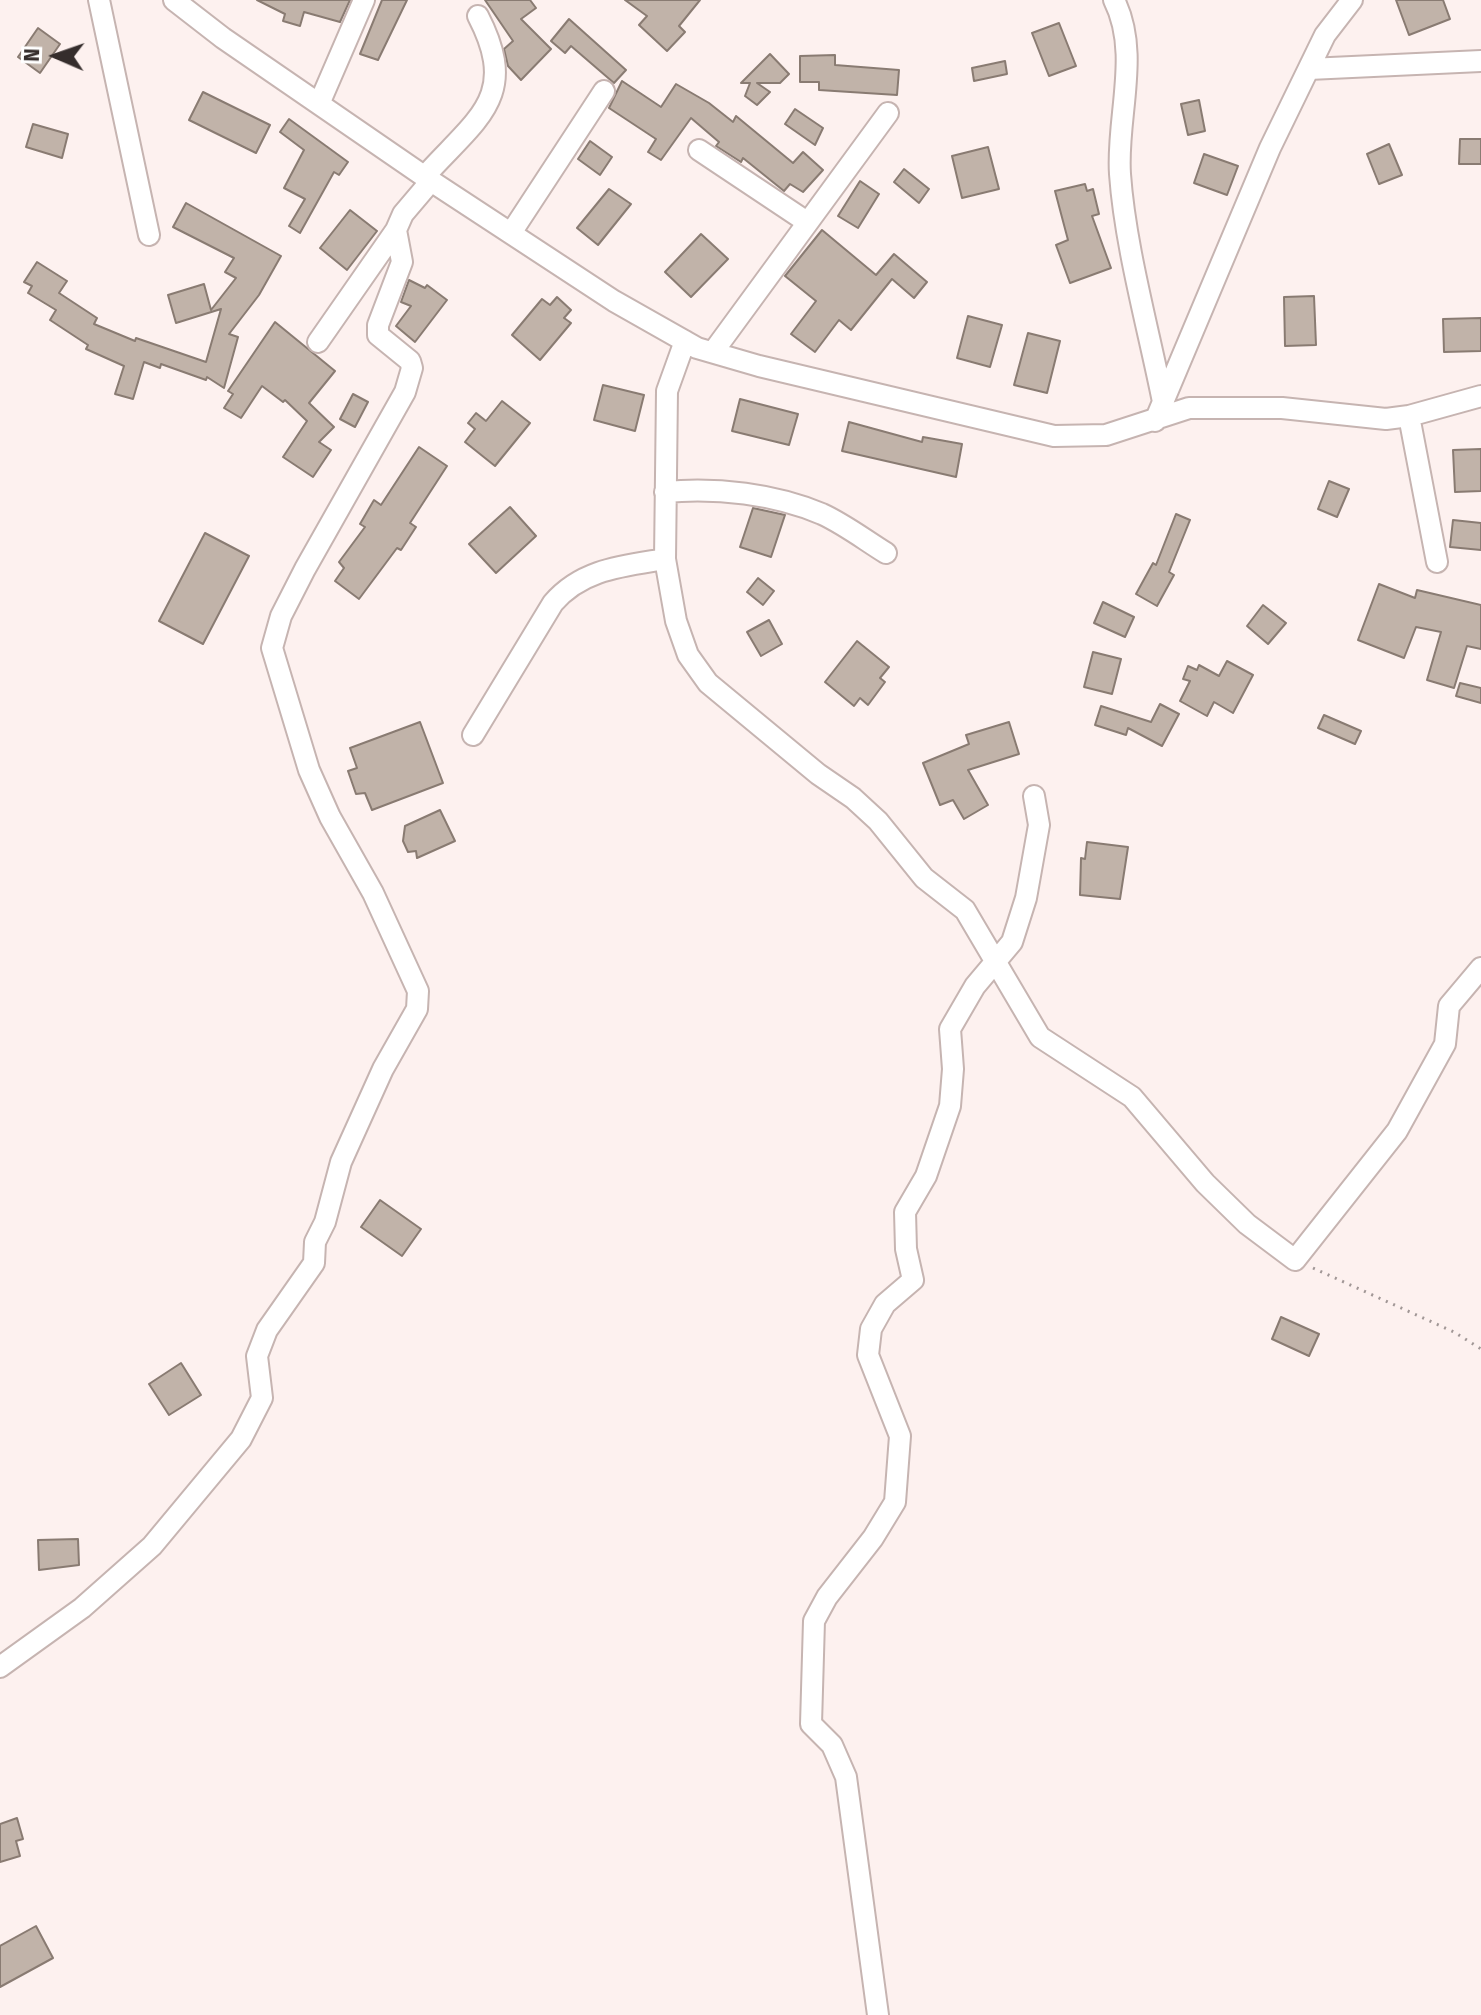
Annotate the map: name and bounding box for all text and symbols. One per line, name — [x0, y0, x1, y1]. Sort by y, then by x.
north arrow — [16, 16, 96, 96]
text: N — [18, 48, 45, 62]

